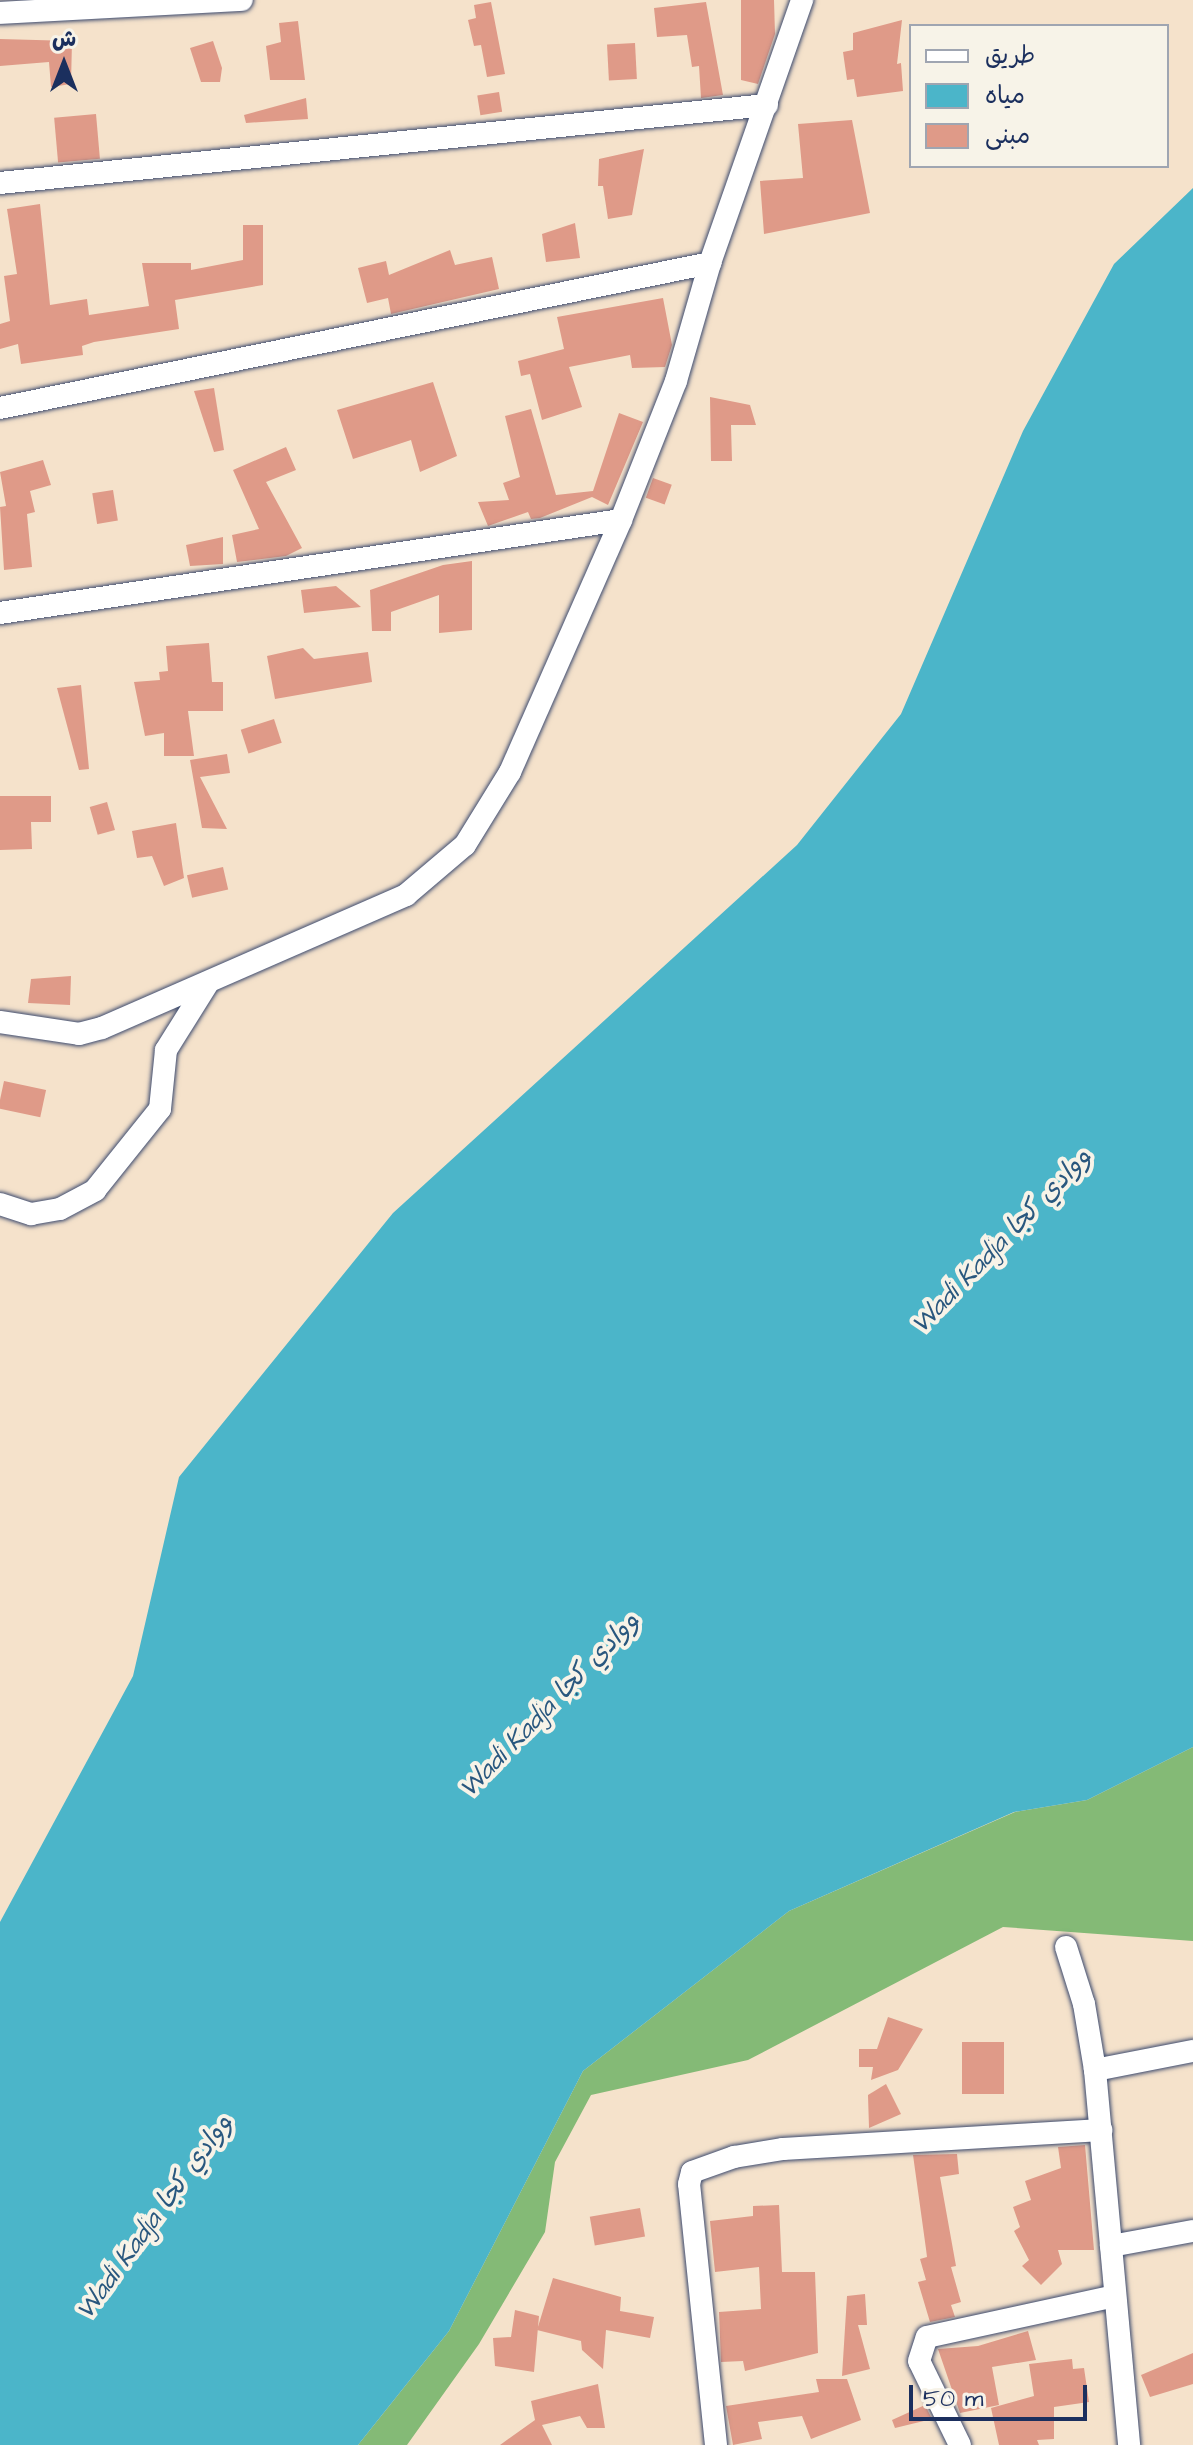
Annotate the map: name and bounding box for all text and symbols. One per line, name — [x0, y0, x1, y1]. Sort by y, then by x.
north arrow — [24, 24, 104, 104]
text: ش — [52, 24, 76, 55]
legend — [909, 24, 1169, 168]
text: طريق — [985, 39, 1035, 73]
text: مياه — [985, 79, 1025, 113]
text: مبنى — [985, 119, 1030, 153]
water label: Wadi Kadja ووادي كجا — [905, 1142, 1099, 1340]
water label: Wadi Kadja ووادي كجا — [453, 1606, 647, 1804]
water label: Wadi Kadja ووادي كجا — [70, 2108, 240, 2326]
scale bar — [913, 2369, 1091, 2419]
text: 50 m — [923, 2382, 983, 2416]

